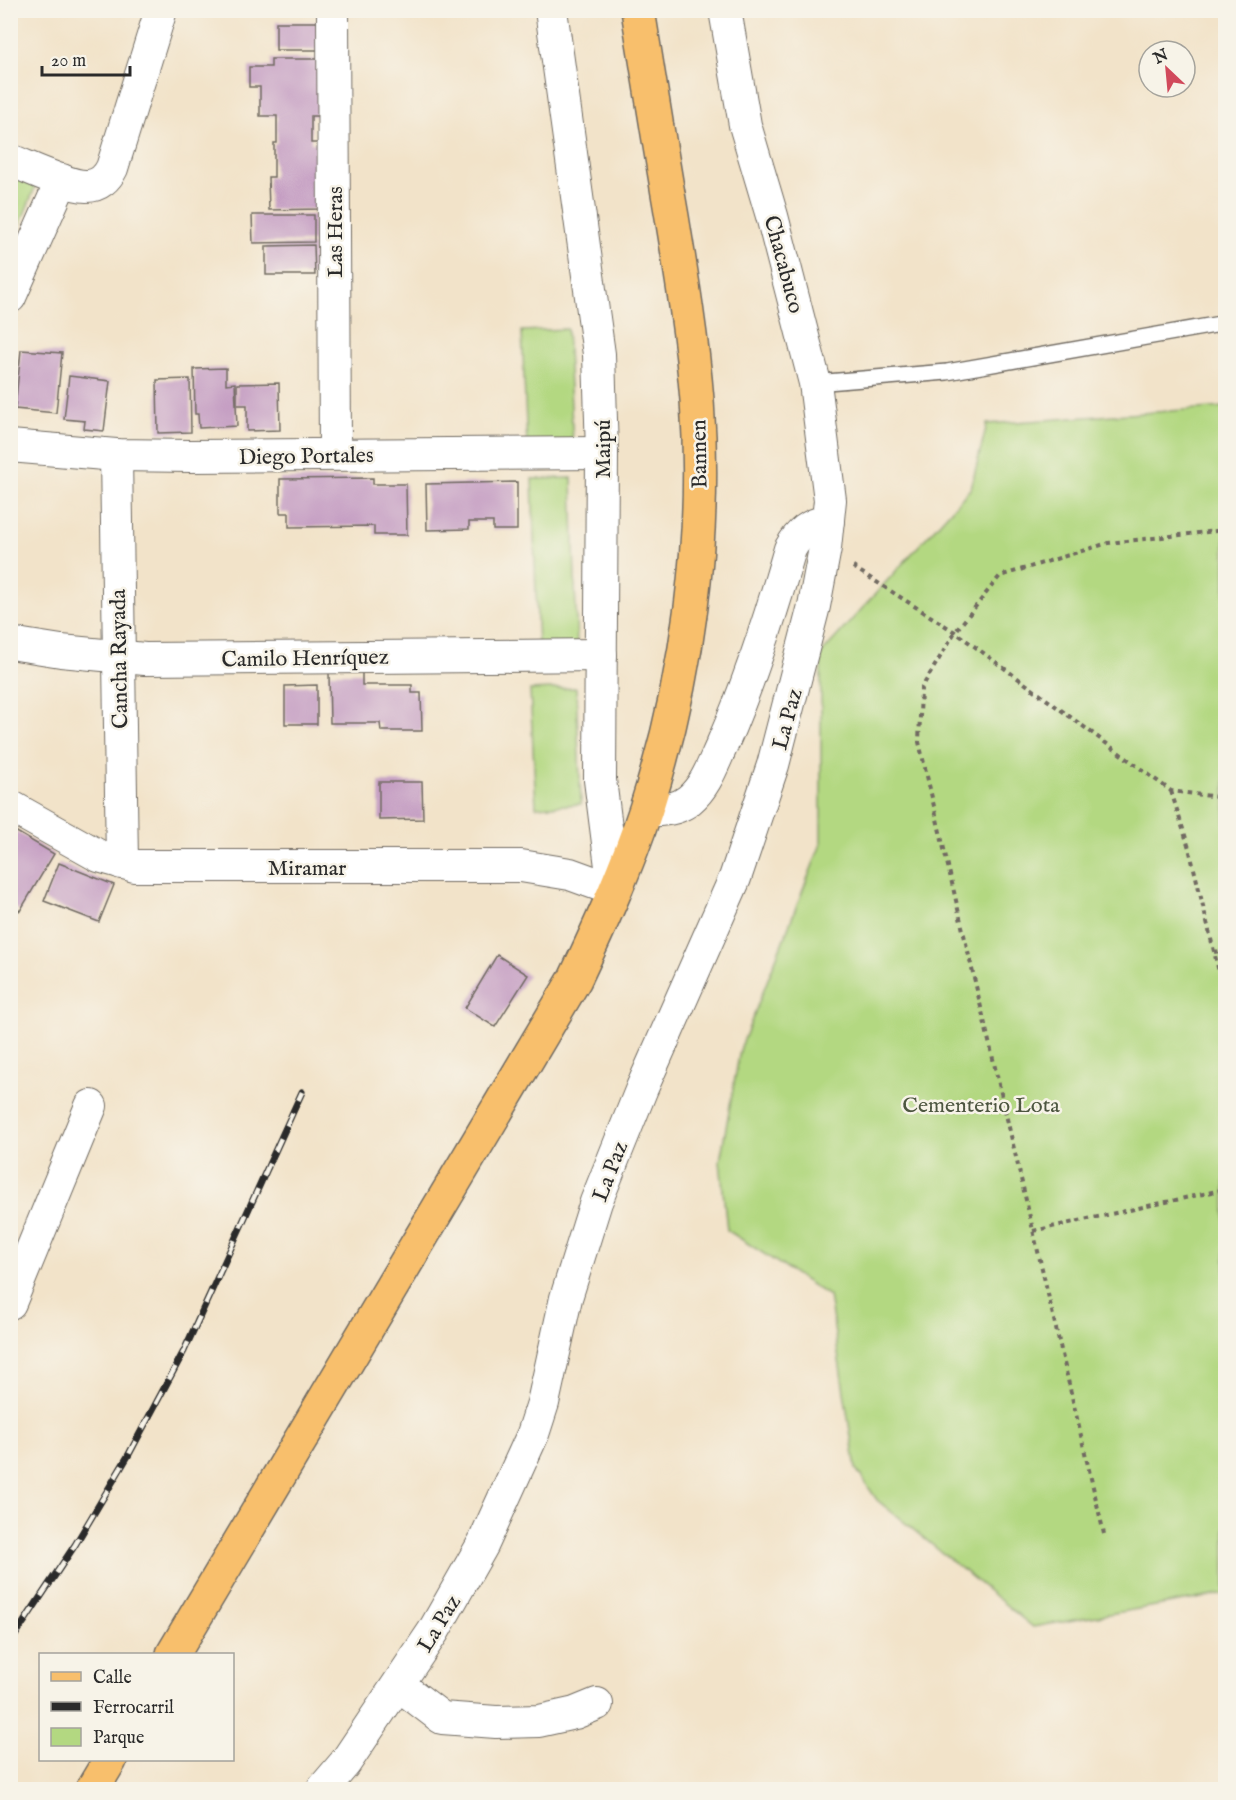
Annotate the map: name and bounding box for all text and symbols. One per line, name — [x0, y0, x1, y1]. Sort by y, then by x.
scale bar — [42, 39, 130, 77]
north arrow — [1137, 39, 1197, 99]
text: N — [1150, 45, 1172, 70]
text: 20 m — [51, 50, 86, 73]
street label: Las Heras — [322, 186, 350, 278]
street label: Chacabuco — [757, 212, 810, 317]
street label: Maipú — [590, 419, 618, 479]
street label: Bannen — [685, 419, 715, 489]
street label: Diego Portales — [238, 442, 374, 472]
street label: Cancha Rayada — [105, 588, 135, 729]
street label: Camilo Henríquez — [221, 644, 389, 674]
street label: La Paz — [766, 686, 810, 753]
street label: Miramar — [268, 855, 346, 883]
park label: Cementerio Lota — [902, 1092, 1060, 1120]
street label: La Paz — [587, 1138, 635, 1206]
street label: La Paz — [412, 1590, 468, 1658]
legend — [39, 1653, 234, 1761]
text: Calle — [93, 1667, 132, 1690]
text: Ferrocarril — [93, 1697, 174, 1720]
text: Parque — [93, 1727, 144, 1750]

